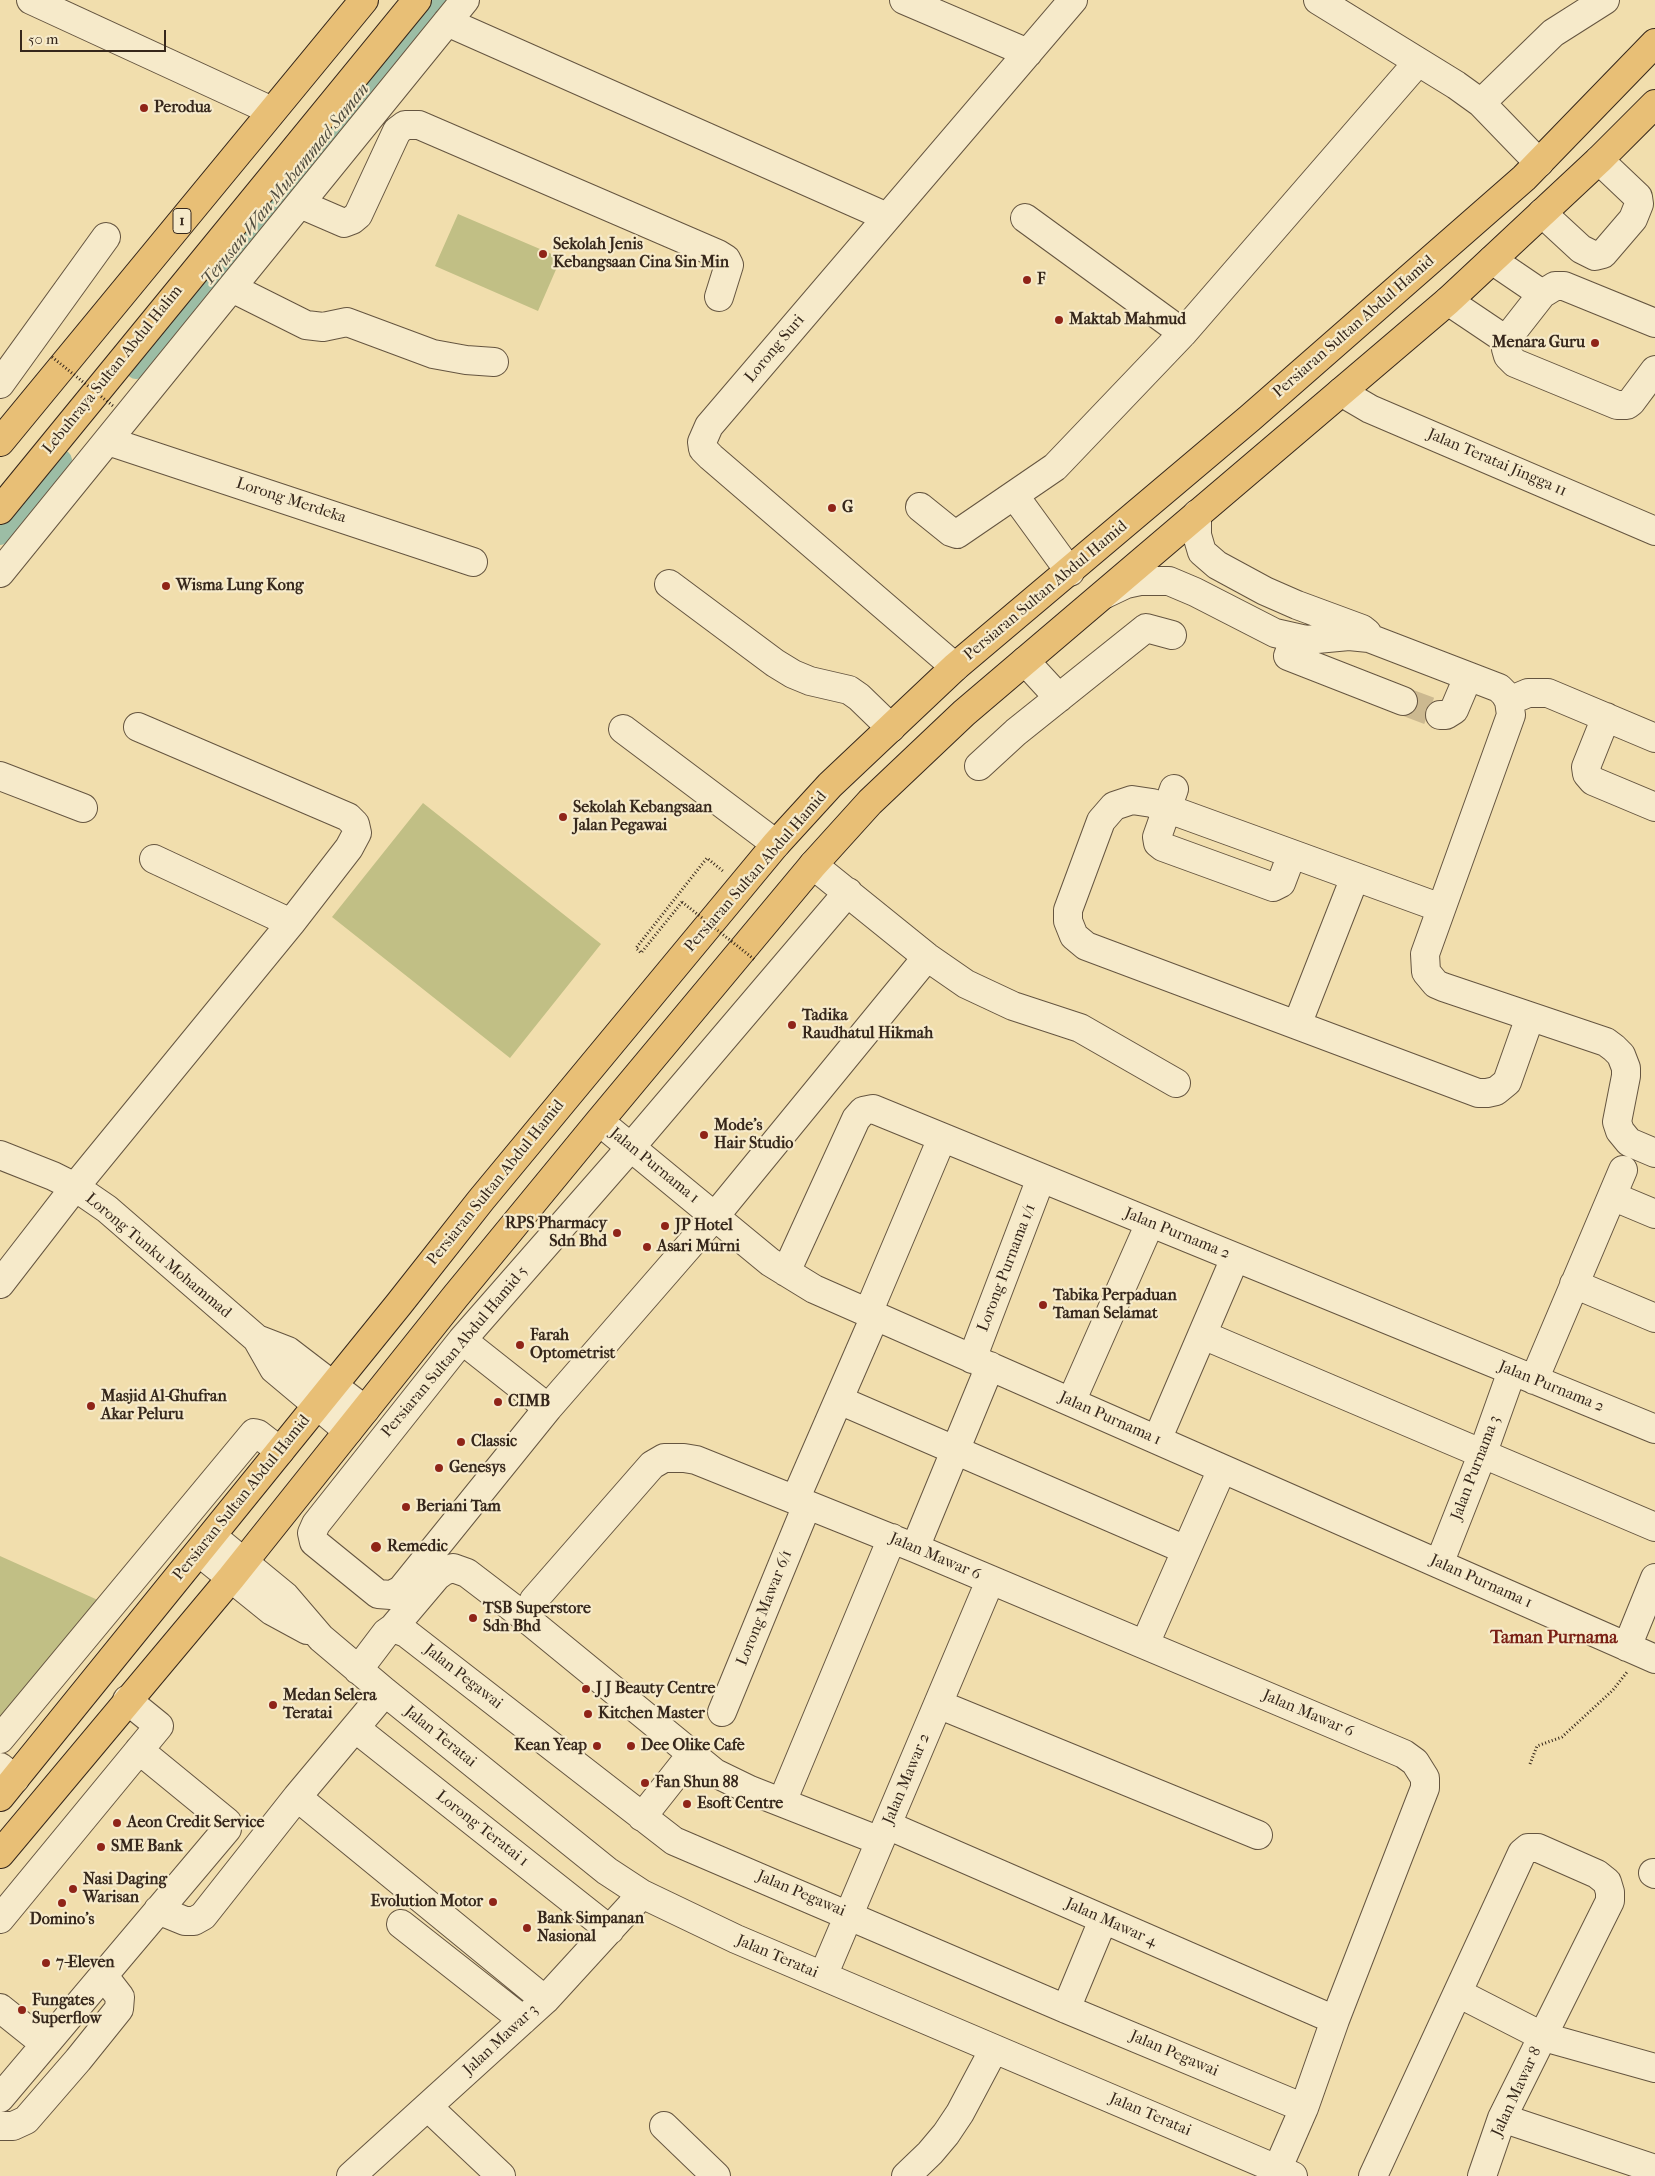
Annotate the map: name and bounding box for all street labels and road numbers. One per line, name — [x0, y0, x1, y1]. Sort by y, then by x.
road number: 1 — [173, 208, 191, 234]
street label: Persiaran Sultan Abdul Hamid — [1269, 252, 1439, 402]
street label: Lebuhraya Sultan Abdul Halim — [39, 282, 187, 458]
street label: Lorong Suri — [741, 311, 809, 387]
street label: Jalan Teratai Jingga 11 — [1424, 425, 1570, 501]
street label: Lorong Merdeka — [233, 474, 349, 528]
street label: Persiaran Sultan Abdul Hamid — [960, 517, 1132, 665]
street label: Persiaran Sultan Abdul Hamid — [681, 787, 831, 957]
street label: Persiaran Sultan Abdul Hamid — [423, 1096, 569, 1270]
street label: Jalan Purnama 1 — [605, 1124, 703, 1208]
street label: Lorong Tunku Mohammad — [81, 1189, 235, 1323]
street label: Lorong Purnama 1/1 — [974, 1201, 1040, 1335]
street label: Jalan Purnama 2 — [1121, 1204, 1233, 1264]
street label: Persiaran Sultan Abdul Hamid 5 — [378, 1262, 532, 1442]
street label: Jalan Purnama 2 — [1495, 1357, 1607, 1417]
street label: Jalan Purnama 1 — [1056, 1388, 1164, 1450]
street label: Persiaran Sultan Abdul Hamid — [169, 1411, 315, 1585]
street label: Jalan Purnama 3 — [1447, 1413, 1505, 1523]
street label: Jalan Mawar 6 — [886, 1529, 984, 1585]
street label: Lorong Mawar 6/1 — [733, 1547, 797, 1669]
street label: Jalan Purnama 1 — [1427, 1551, 1535, 1613]
street label: Jalan Pegawai — [420, 1640, 506, 1714]
street label: Jalan Mawar 6 — [1259, 1686, 1357, 1742]
street label: Jalan Teratai — [400, 1702, 480, 1772]
street label: Jalan Mawar 2 — [879, 1731, 935, 1827]
street label: Lorong Teratai 1 — [432, 1787, 532, 1871]
street label: Jalan Pegawai — [754, 1867, 848, 1921]
street label: Jalan Mawar 4 — [1062, 1894, 1160, 1952]
street label: Jalan Teratai — [733, 1931, 821, 1983]
street label: Jalan Mawar 3 — [460, 2000, 542, 2080]
street label: Jalan Pegawai — [1127, 2027, 1221, 2081]
street label: Jalan Mawar 8 — [1488, 2044, 1546, 2140]
street label: Jalan Teratai — [1106, 2089, 1194, 2141]

